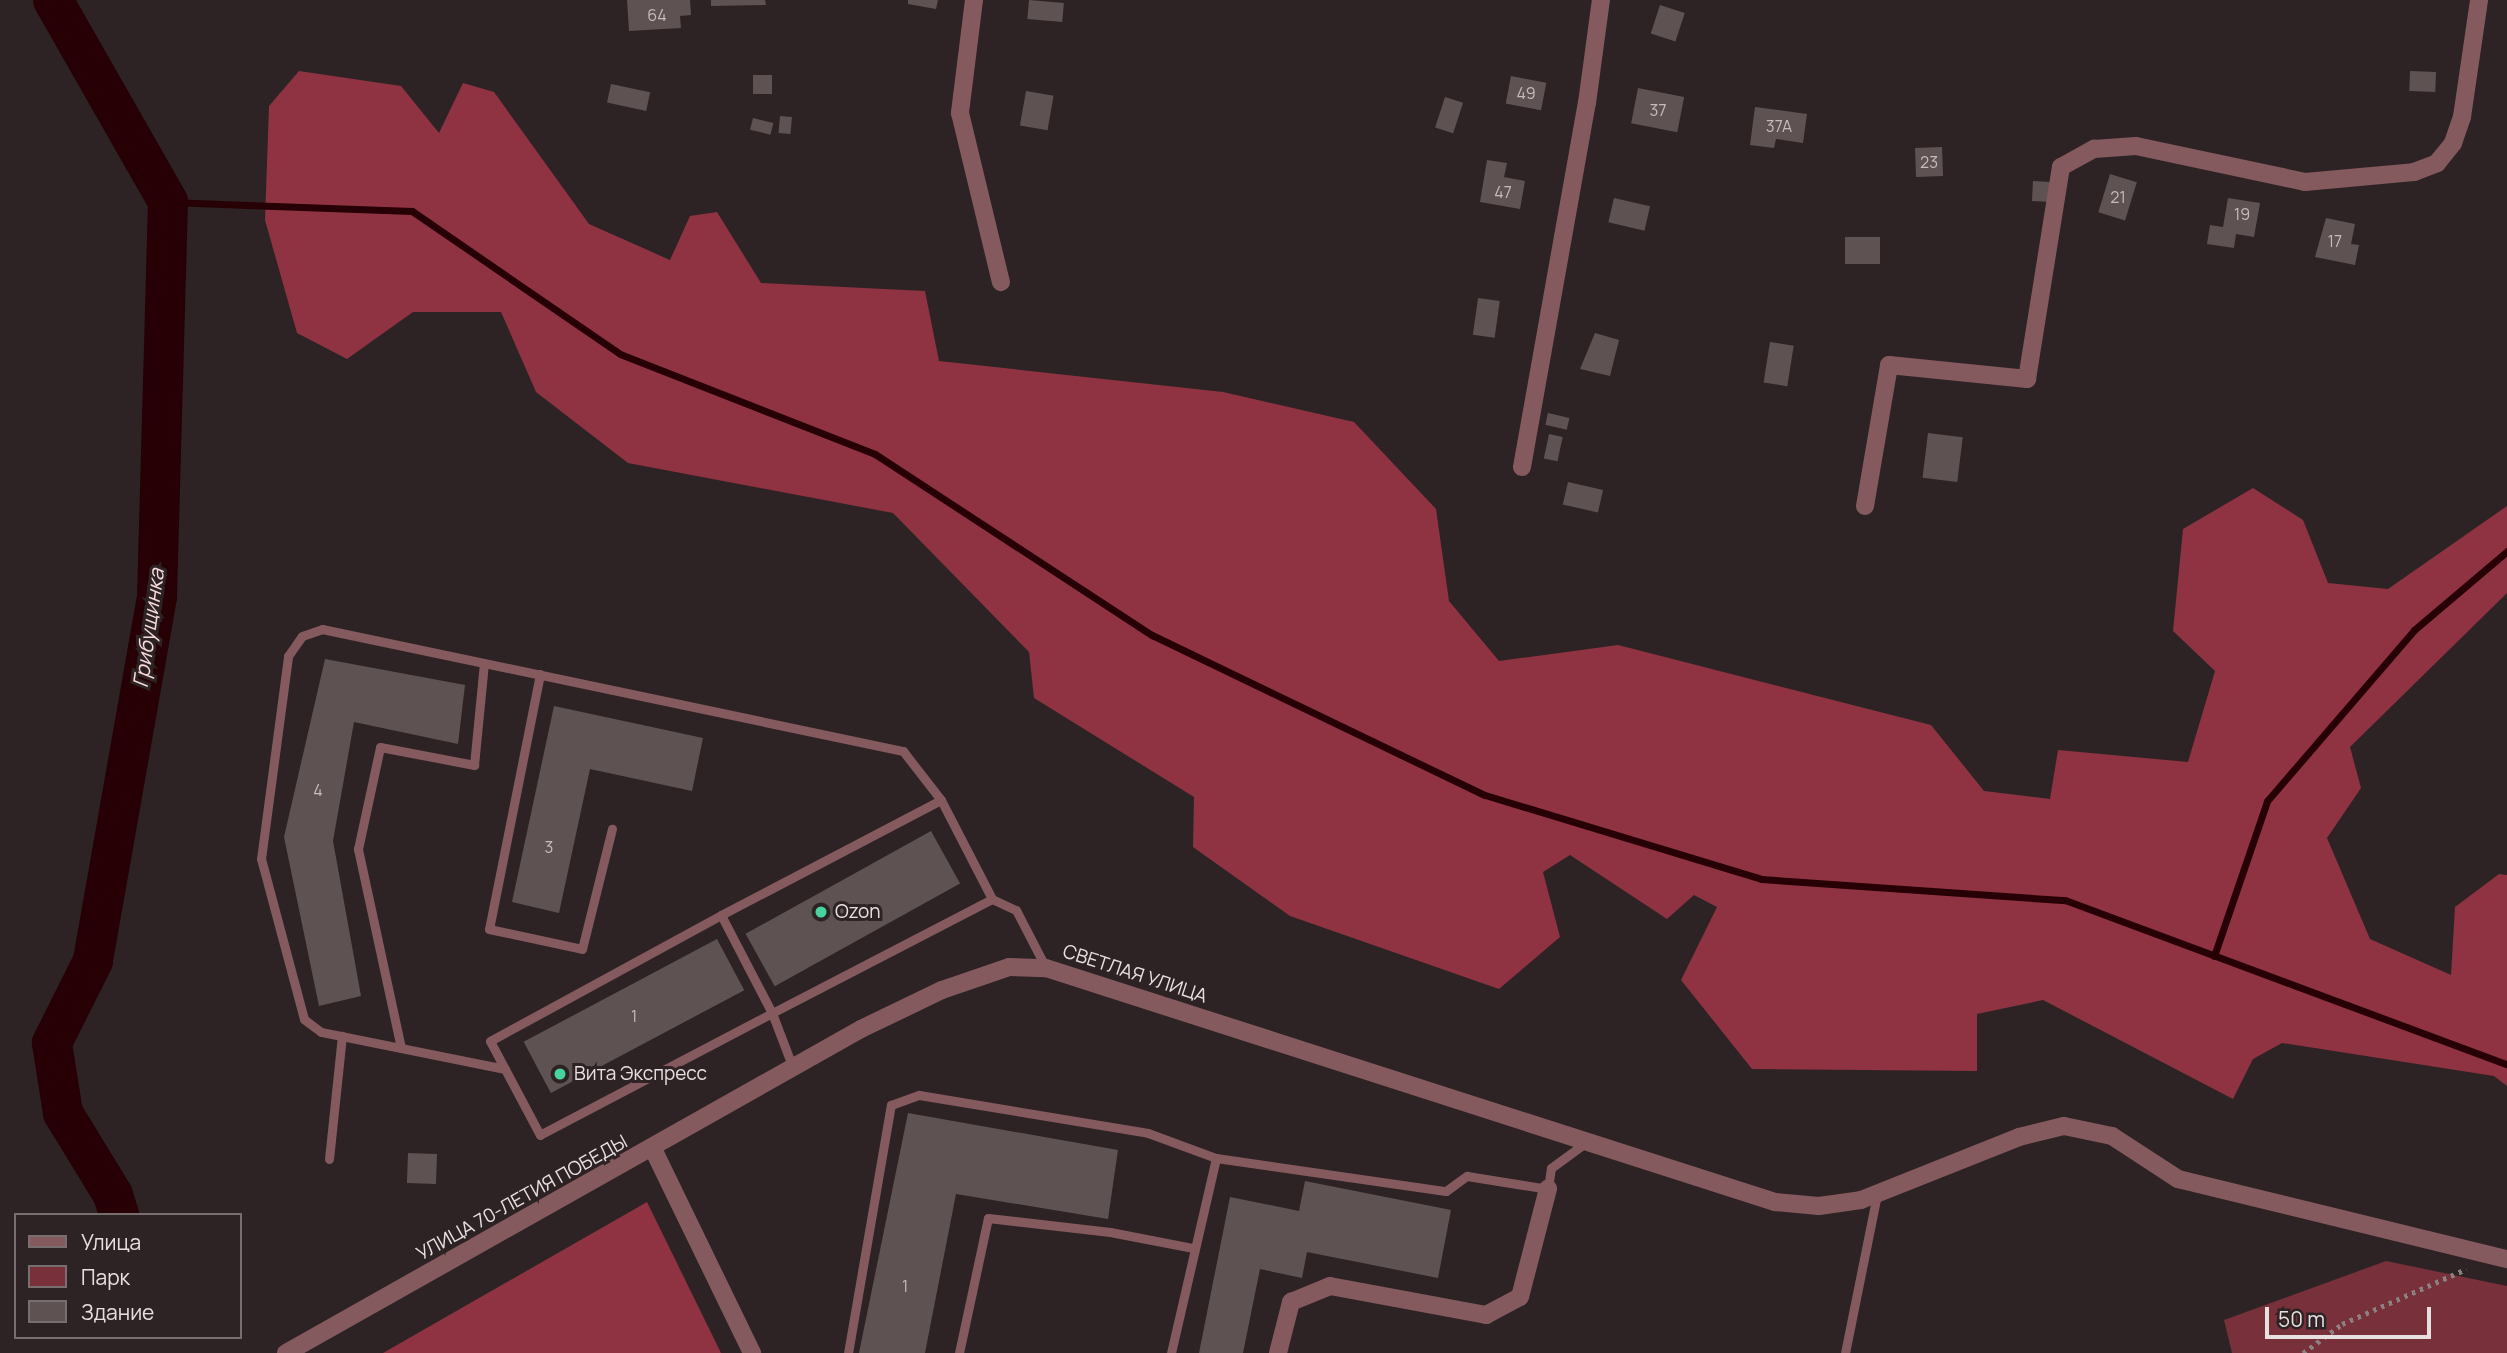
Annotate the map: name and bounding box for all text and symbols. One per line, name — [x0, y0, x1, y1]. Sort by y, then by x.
house number: 64 — [647, 5, 667, 25]
house number: 49 — [1516, 83, 1536, 103]
house number: 37 — [1650, 100, 1666, 120]
house number: 37А — [1766, 116, 1792, 136]
house number: 23 — [1920, 152, 1938, 172]
house number: 47 — [1494, 182, 1512, 202]
house number: 21 — [2110, 187, 2126, 207]
house number: 19 — [2234, 204, 2250, 224]
house number: 17 — [2328, 231, 2342, 251]
water label: Грибущинка — [127, 567, 169, 689]
house number: 4 — [313, 780, 323, 800]
house number: 3 — [545, 837, 553, 857]
place label: Ozon — [835, 901, 881, 923]
marker: Ozon — [813, 904, 829, 920]
street label: СВЕТЛАЯ УЛИЦА — [1060, 940, 1210, 1008]
house number: 1 — [631, 1006, 637, 1026]
place label: Вита Экспресс — [574, 1063, 707, 1085]
marker: Вита Экспресс — [552, 1066, 568, 1082]
street label: УЛИЦА 70-ЛЕТИЯ ПОБЕДЫ — [413, 1130, 631, 1266]
legend — [14, 1213, 242, 1339]
text: Улица — [81, 1228, 141, 1256]
text: Парк — [81, 1263, 130, 1291]
house number: 1 — [902, 1276, 908, 1296]
scale bar — [2269, 1294, 2435, 1338]
text: Здание — [81, 1298, 154, 1326]
text: 50 m — [2278, 1305, 2325, 1333]

